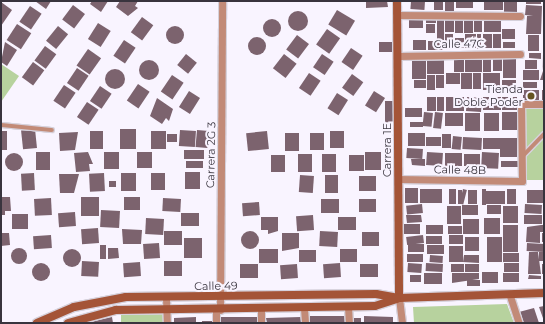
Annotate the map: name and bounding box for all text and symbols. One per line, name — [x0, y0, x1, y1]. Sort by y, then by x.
street label: Calle 47C — [434, 37, 484, 51]
place label: Tienda Doble Poder — [454, 83, 523, 109]
marker: Tienda Doble Poder — [526, 91, 536, 101]
street label: Carrera 2G 3 — [204, 122, 218, 188]
street label: Carrera 1E — [380, 123, 394, 177]
street label: Calle 48B — [434, 163, 486, 177]
street label: Calle 49 — [194, 279, 238, 293]

